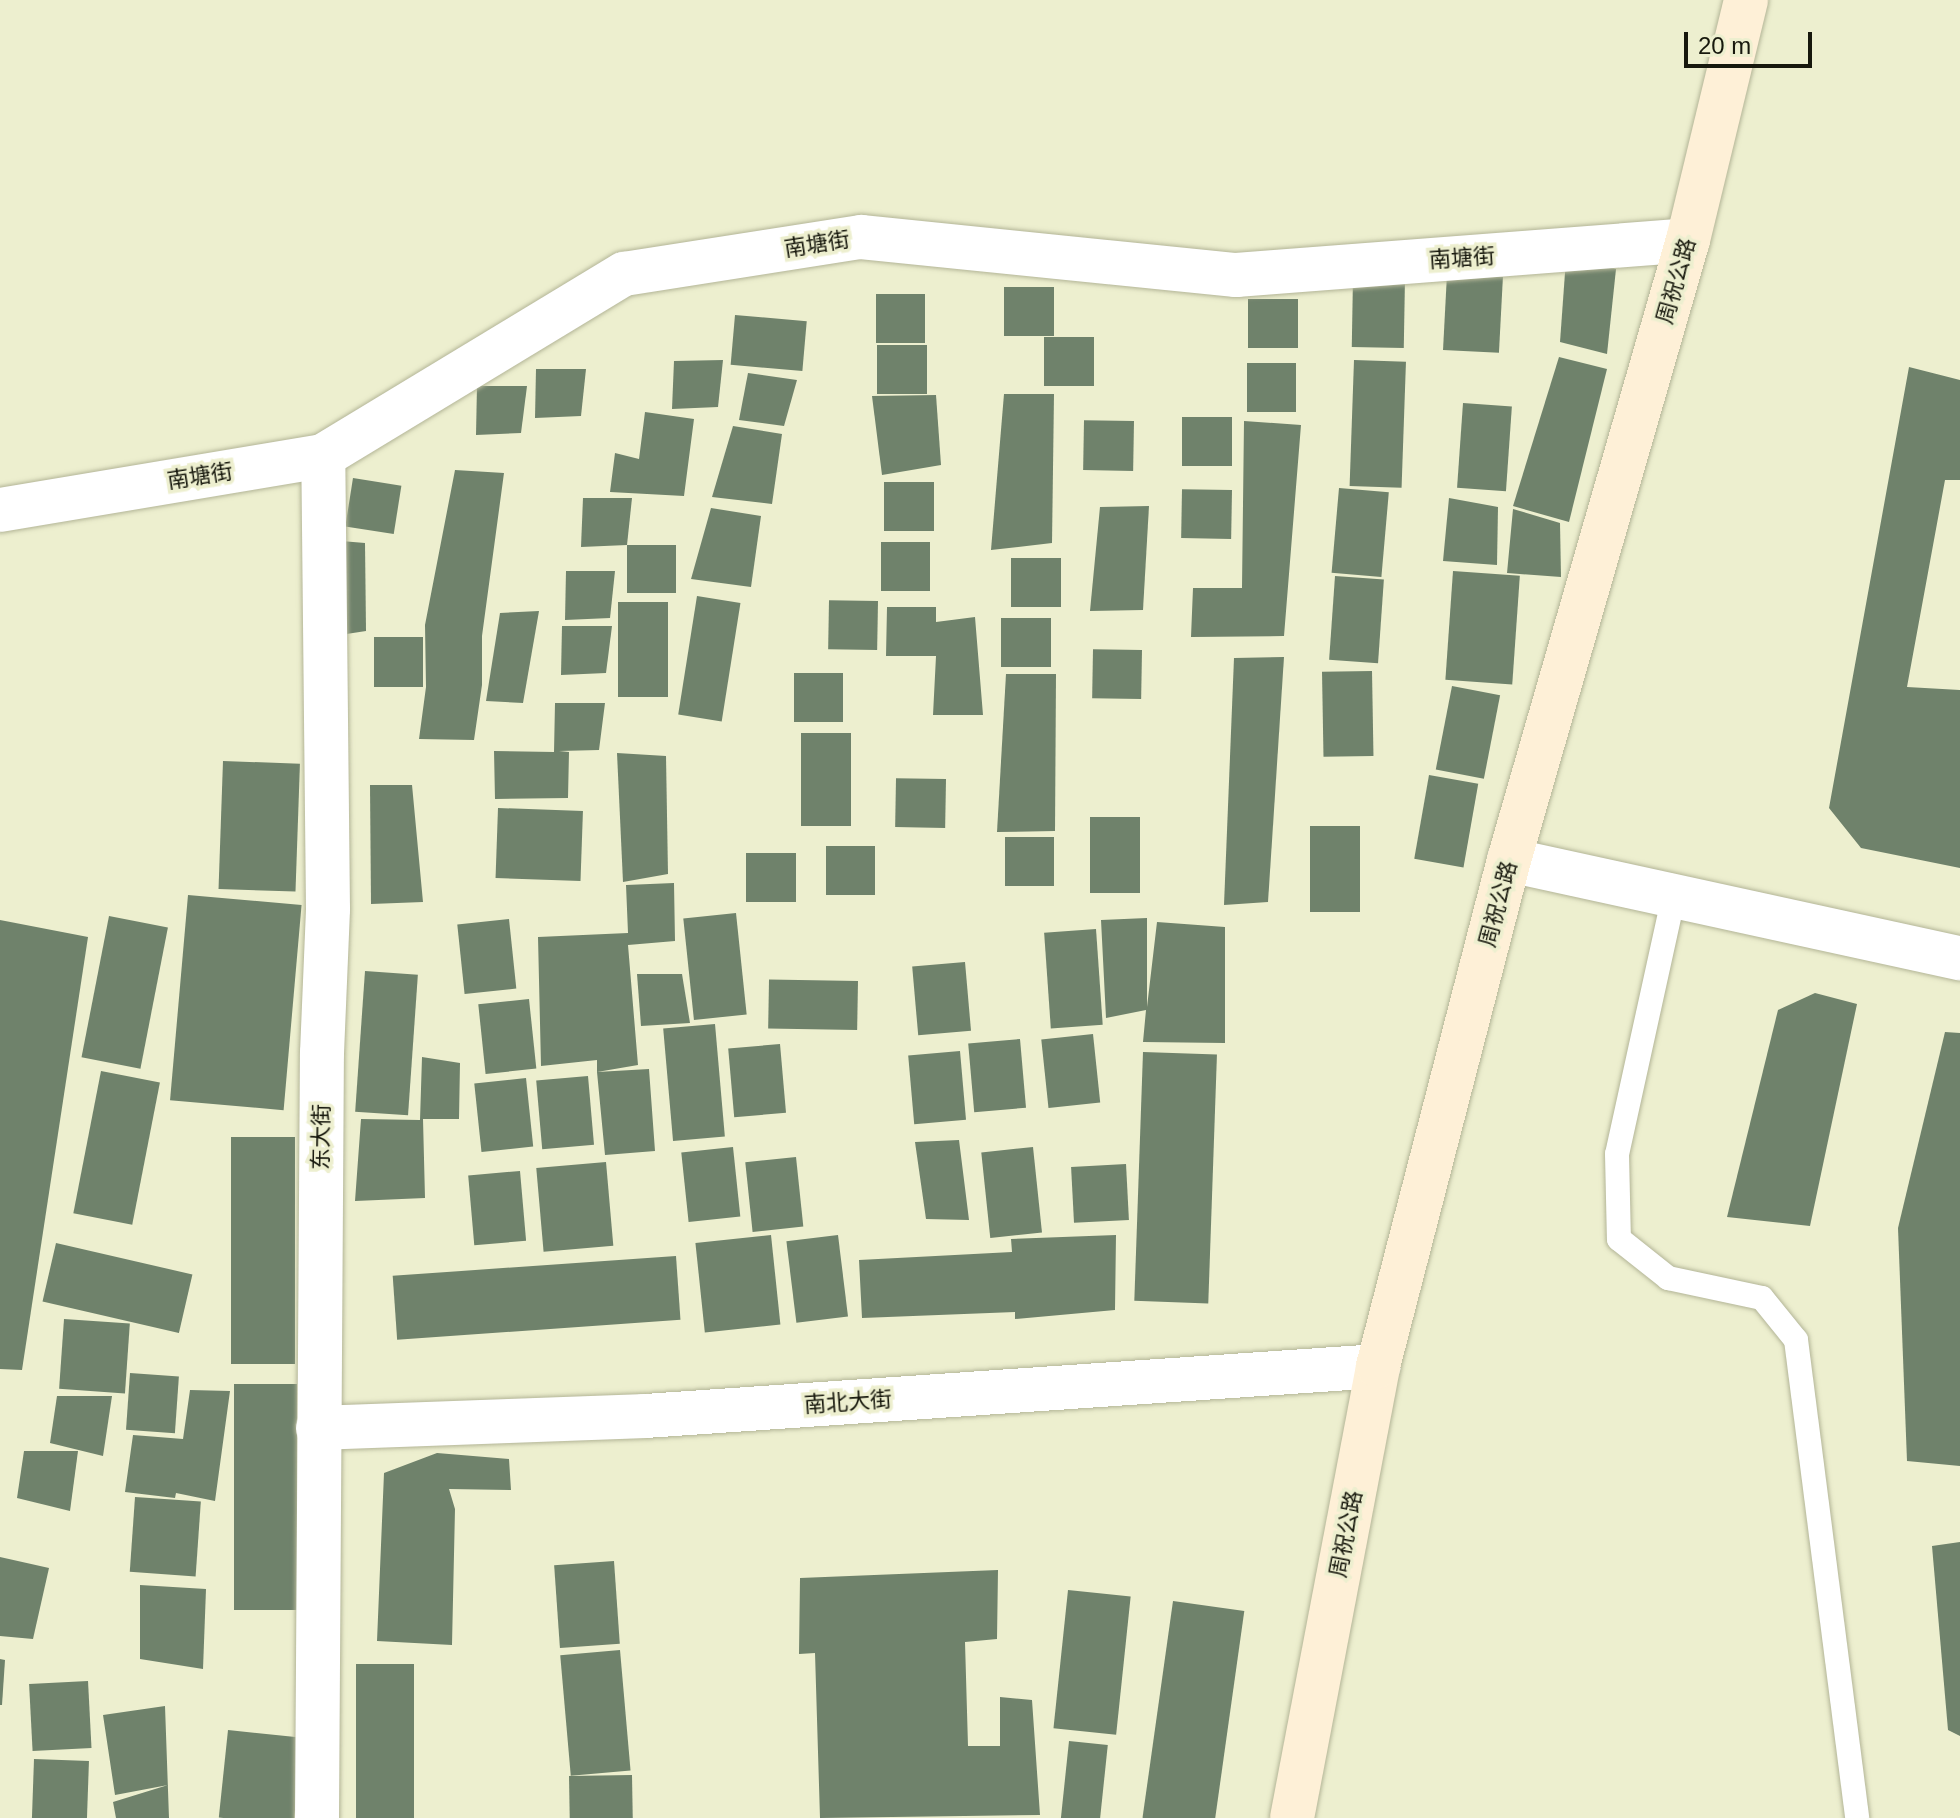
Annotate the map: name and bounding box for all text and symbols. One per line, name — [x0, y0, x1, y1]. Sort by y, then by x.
scale bar — [1688, 16, 1816, 66]
text: 20 m — [1698, 32, 1751, 59]
street label: 南塘街 — [782, 226, 852, 262]
street label: 周祝公路 — [1651, 235, 1701, 327]
street label: 南塘街 — [1428, 243, 1496, 273]
street label: 南塘街 — [165, 458, 235, 494]
street label: 周祝公路 — [1474, 858, 1522, 950]
street label: 东大街 — [307, 1104, 335, 1170]
street label: 南北大街 — [803, 1386, 893, 1418]
street label: 周祝公路 — [1325, 1488, 1367, 1580]

